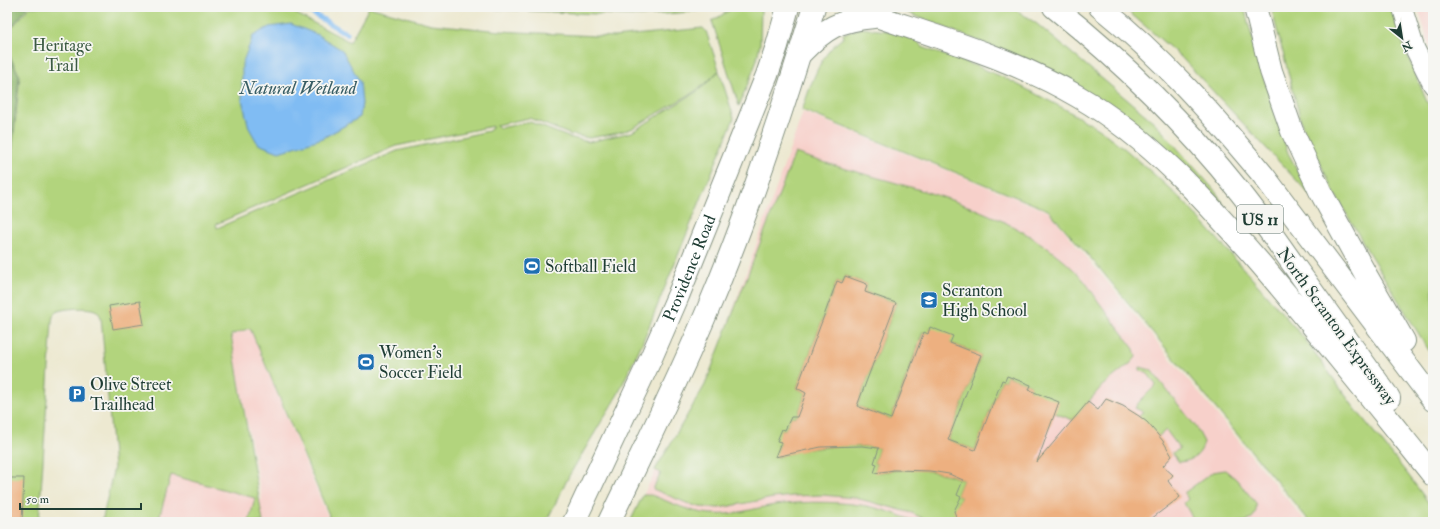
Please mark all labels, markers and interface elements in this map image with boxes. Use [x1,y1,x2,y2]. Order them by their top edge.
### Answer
north arrow [1382,18,1422,58]
park label: Heritage Trail [32,35,92,76]
text: N [1398,38,1415,55]
water label: Natural Wetland [239,77,358,100]
road number: US 11 [1237,205,1283,233]
street label: Providence Road [658,211,721,325]
street label: North Scranton Expressway [1272,243,1401,410]
sports icon: Softball Field [522,256,542,276]
place label: Softball Field [545,256,637,277]
place label: Scranton High School [942,280,1028,321]
school or university icon: Scranton High School [919,290,939,310]
place label: Women's Soccer Field [378,342,463,383]
sports icon: Women's Soccer Field [356,352,376,372]
place label: Olive Street Trailhead [90,374,172,415]
parking icon: Olive Street Trailhead [67,384,87,404]
scale bar [20,485,141,511]
text: 50 m [26,492,50,507]

